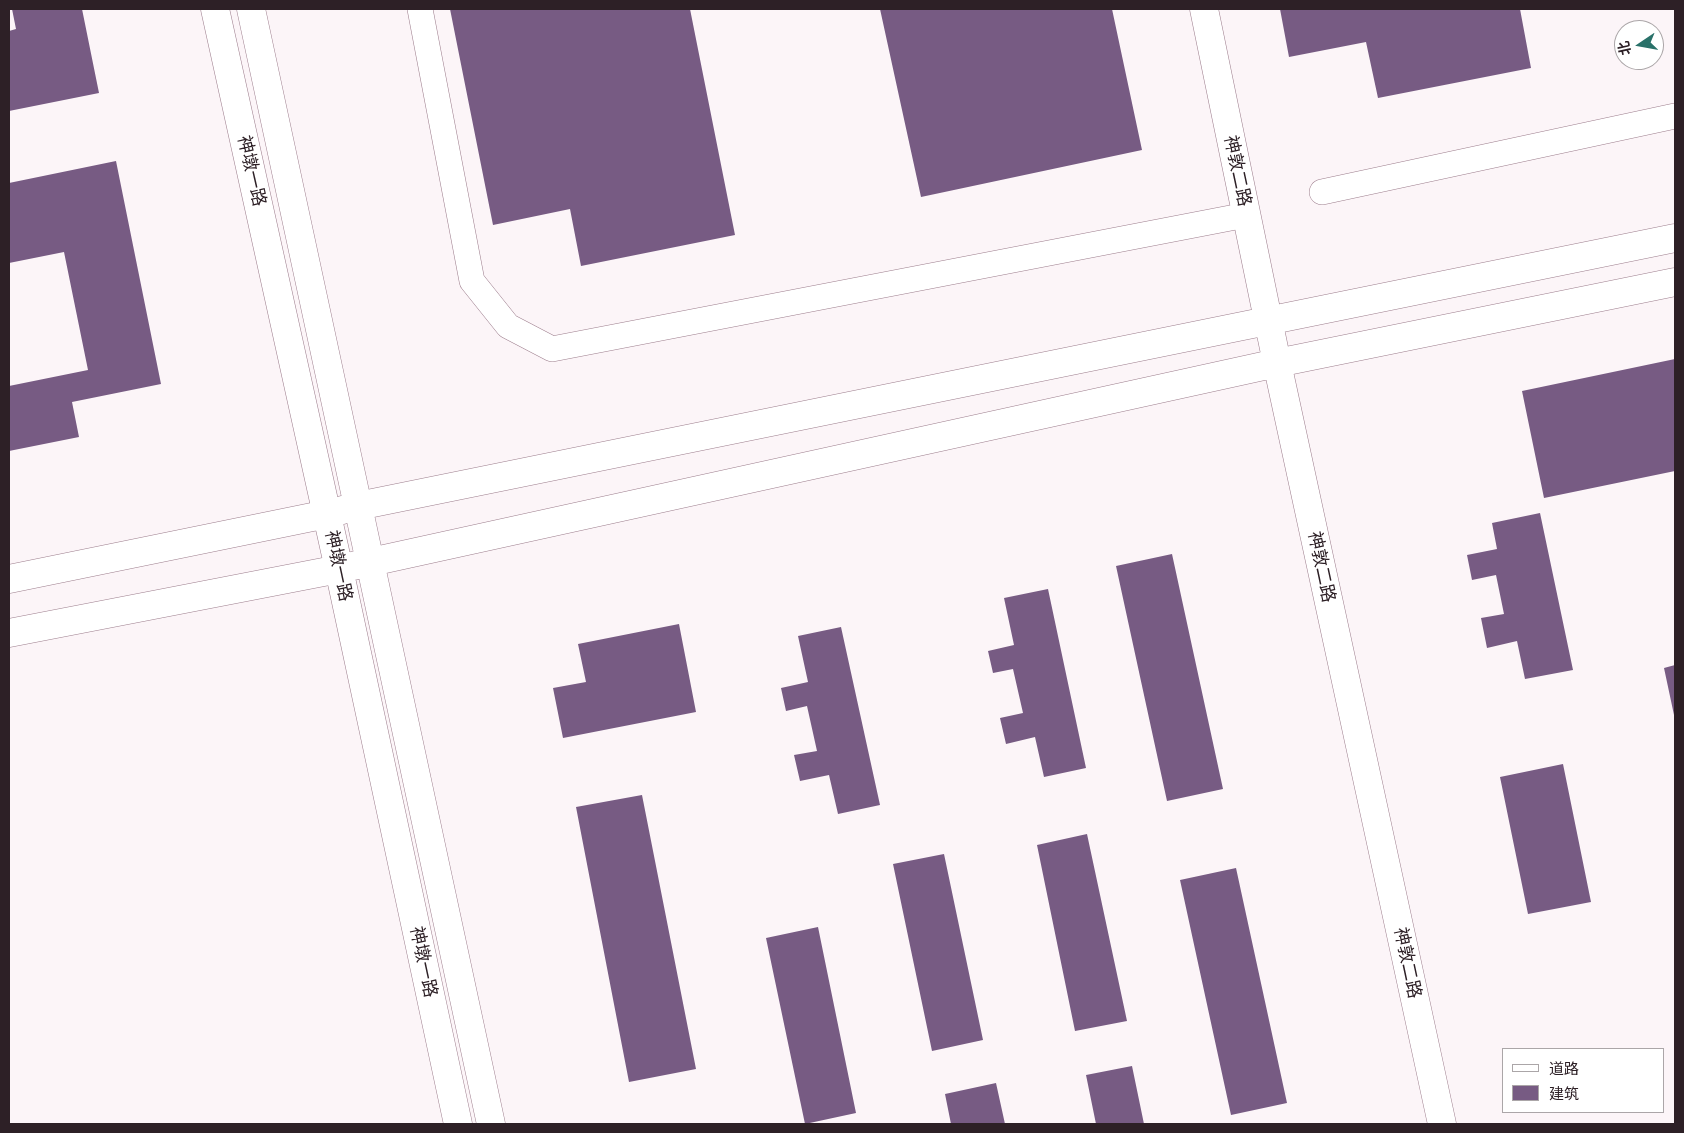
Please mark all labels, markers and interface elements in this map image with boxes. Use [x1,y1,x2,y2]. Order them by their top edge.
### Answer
north arrow [1614,20,1664,70]
text: 北 [1615,39,1635,57]
street label: 神墩一路 [232,133,270,209]
street label: 神敦二路 [1219,134,1255,208]
street label: 神墩一路 [320,529,356,603]
street label: 神敦二路 [1303,530,1339,604]
street label: 神墩一路 [405,925,441,999]
street label: 神敦二路 [1389,926,1425,1000]
legend [1502,1048,1664,1113]
text: 道路 [1549,1060,1579,1078]
text: 建筑 [1549,1085,1579,1103]

